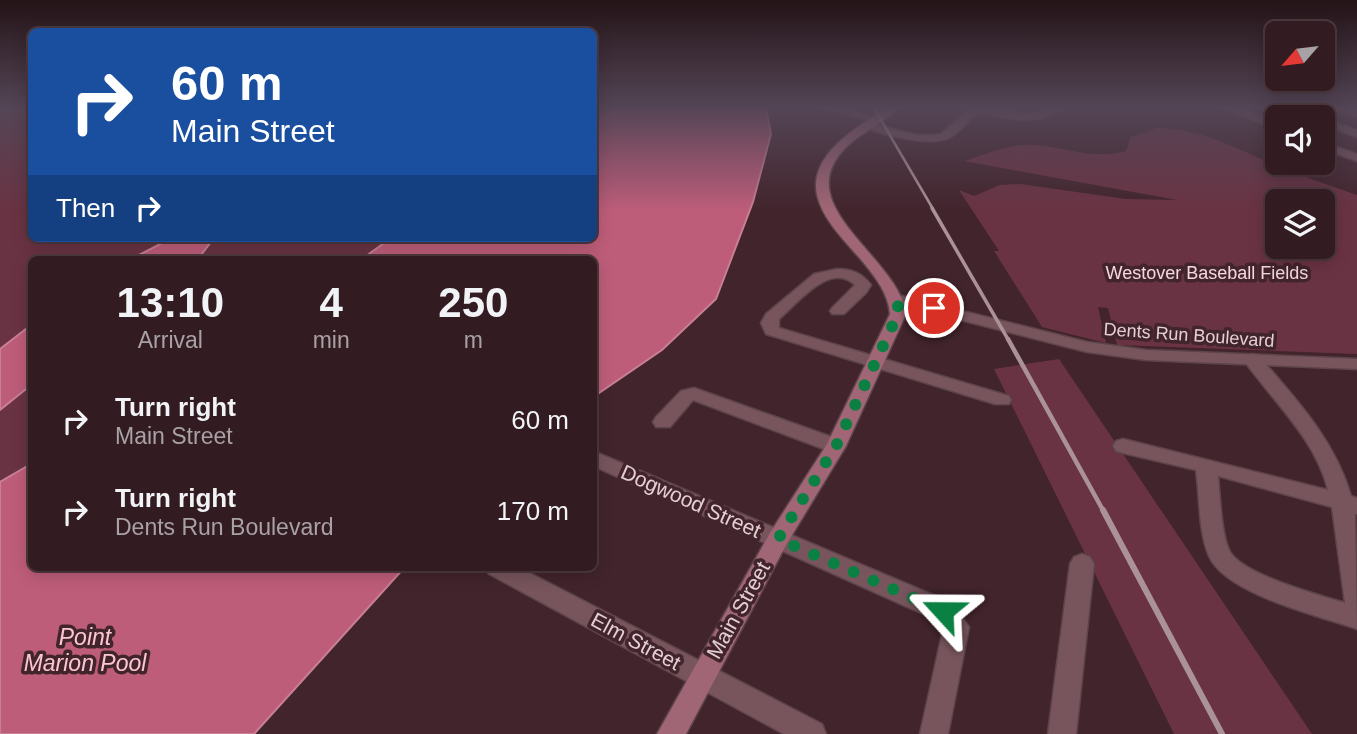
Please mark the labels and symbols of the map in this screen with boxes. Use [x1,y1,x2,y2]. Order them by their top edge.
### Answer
north arrow [1265,21,1335,91]
park label: Westover Baseball Fields [1106,263,1308,283]
pin [904,278,964,338]
street label: Dents Run Boulevard [1103,319,1275,351]
street label: Dogwood Street [618,460,765,542]
street label: Main Street [702,557,774,663]
position arrow [906,574,980,648]
street label: Elm Street [587,608,685,674]
water label: Point Marion Pool [24,624,147,676]

